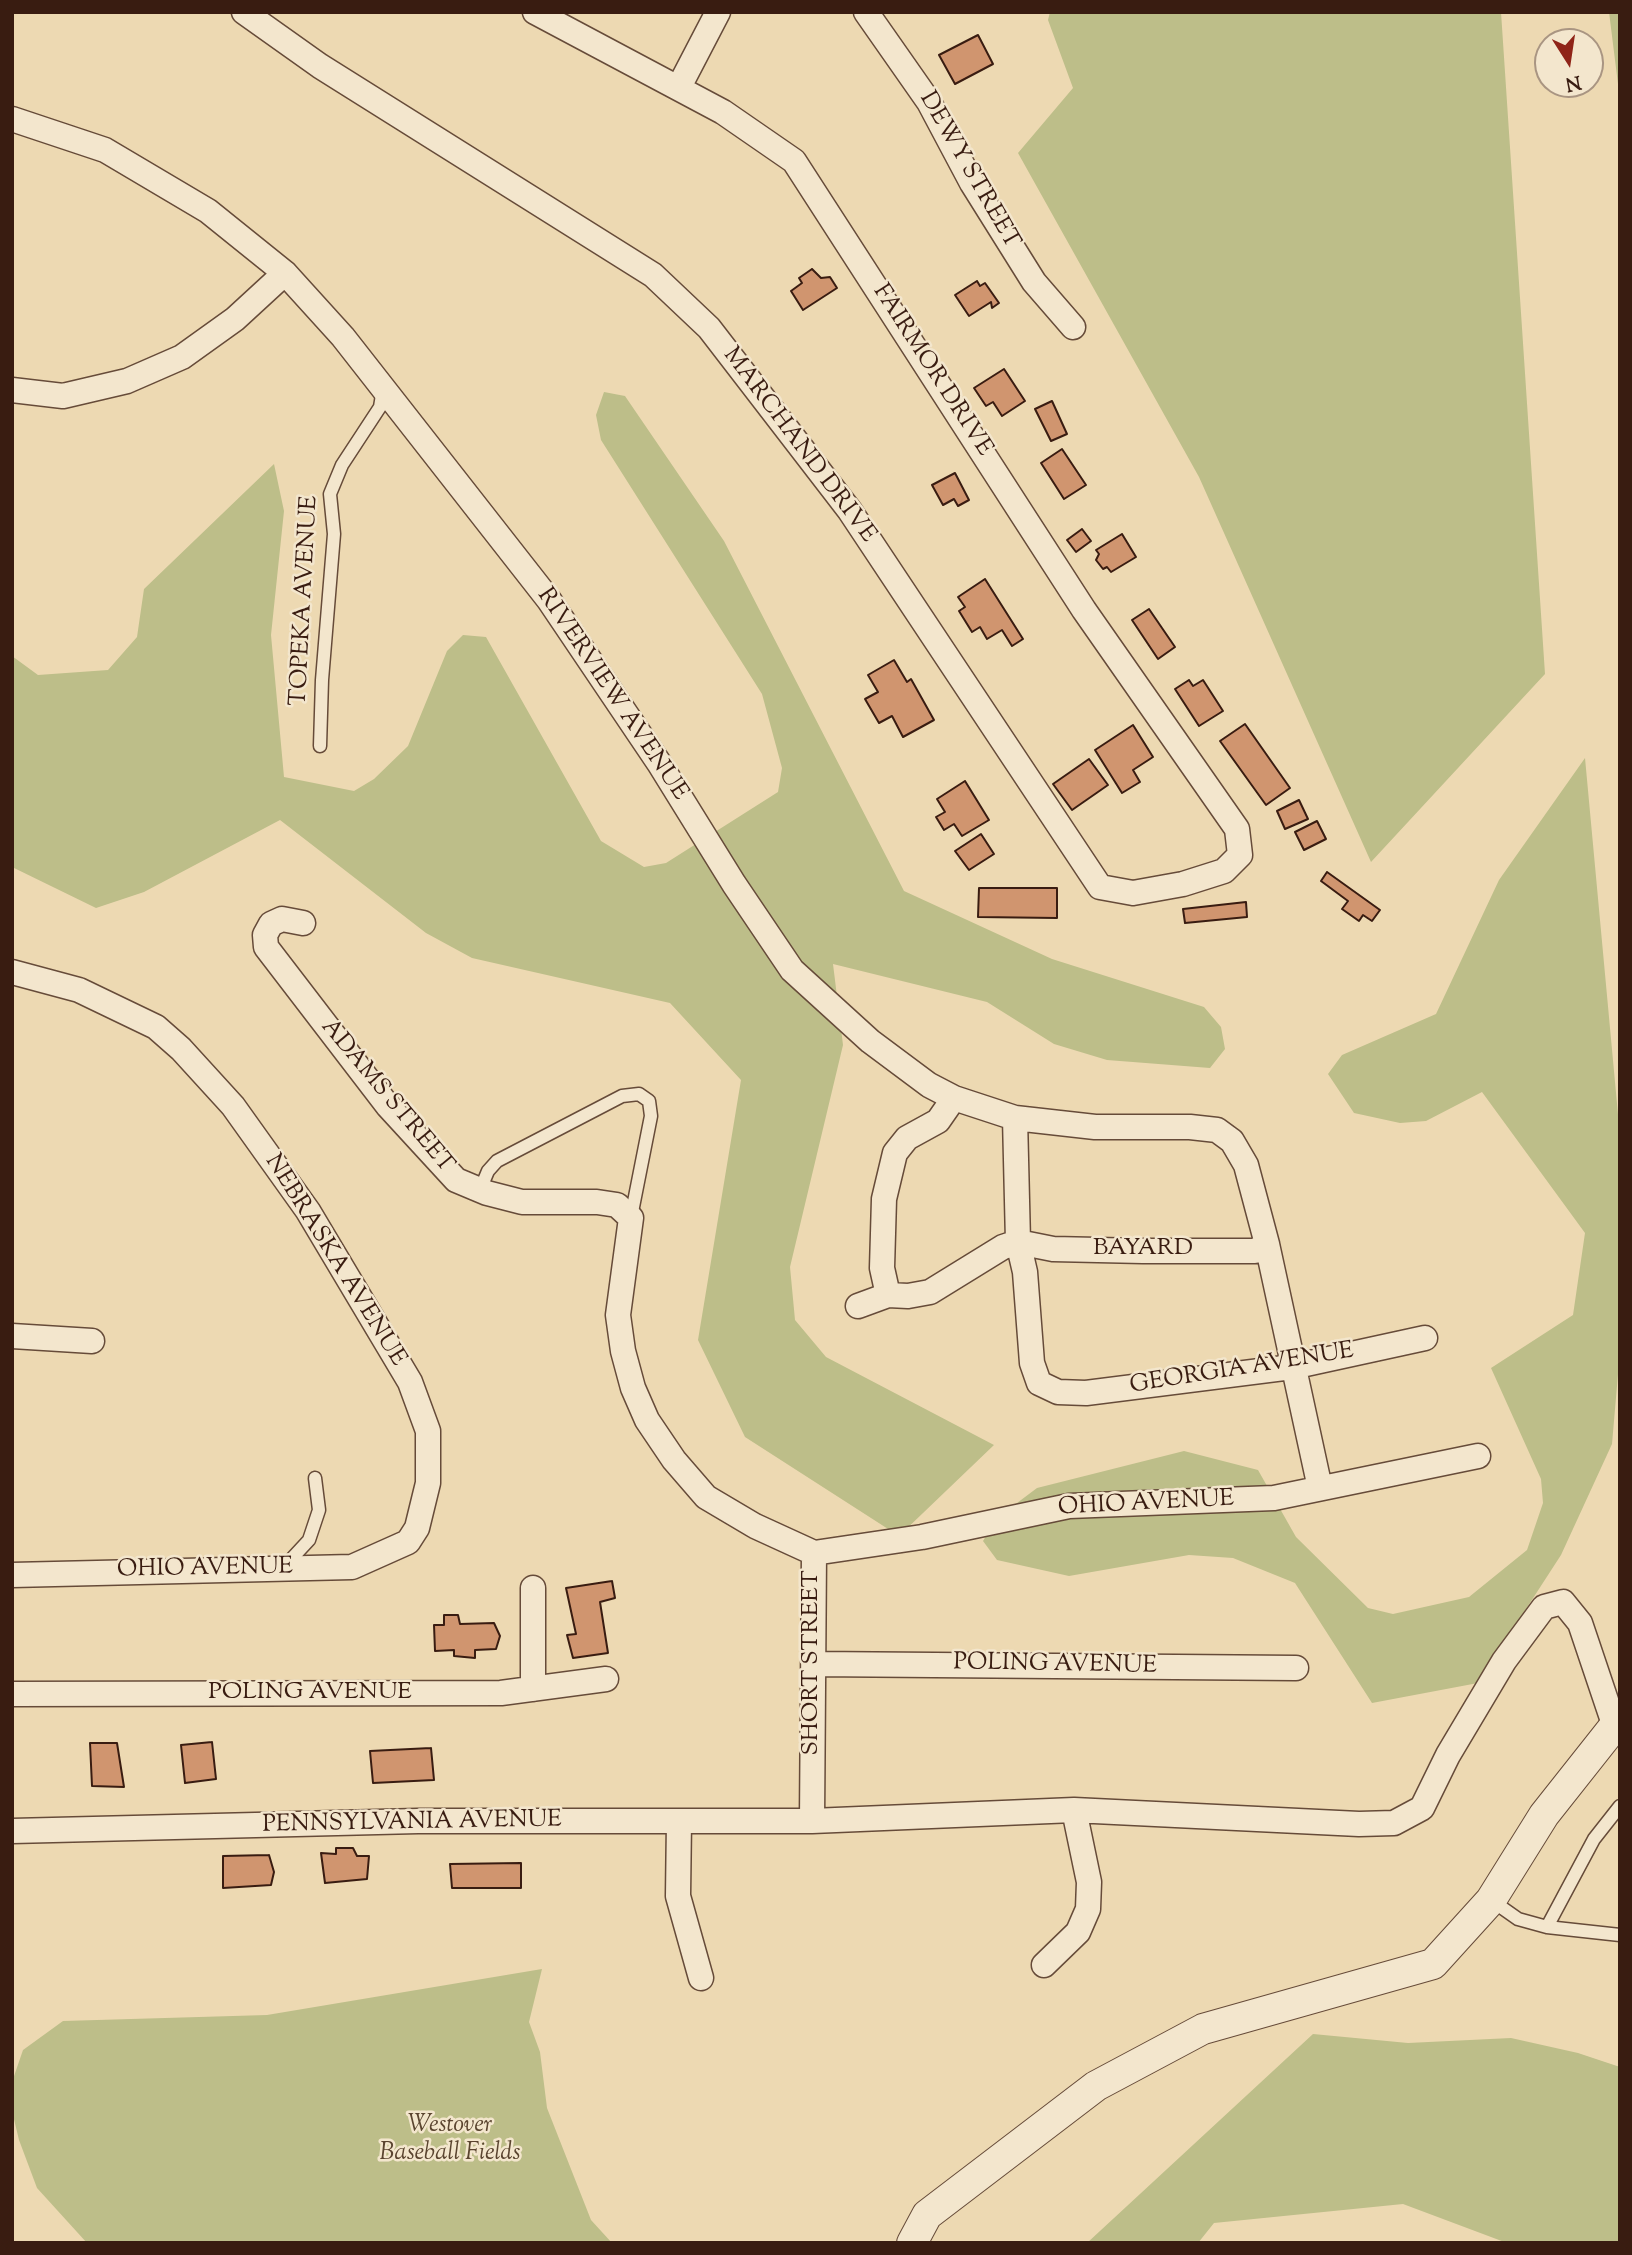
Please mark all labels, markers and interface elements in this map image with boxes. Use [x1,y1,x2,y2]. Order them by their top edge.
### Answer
north arrow [1534,28,1604,98]
text: N [1563,67,1583,97]
street label: DEWY STREET [911,87,1025,255]
street label: FAIRMOR DRIVE [865,280,997,462]
street label: MARCHAND DRIVE [715,343,881,549]
street label: TOPEKA AVENUE [286,495,326,707]
street label: RIVERVIEW AVENUE [529,583,693,807]
street label: ADAMS STREET [313,1014,459,1180]
street label: NEBRASKA AVENUE [257,1150,411,1372]
street label: BAYARD [1093,1236,1193,1264]
street label: GEORGIA AVENUE [1128,1338,1356,1402]
street label: OHIO AVENUE [1057,1486,1235,1524]
street label: OHIO AVENUE [117,1554,293,1586]
street label: SHORT STREET [799,1570,827,1756]
street label: POLING AVENUE [953,1650,1157,1682]
street label: POLING AVENUE [208,1680,412,1708]
street label: PENNSYLVANIA AVENUE [262,1807,562,1841]
park label: Westover Baseball Fields [380,2113,520,2169]

